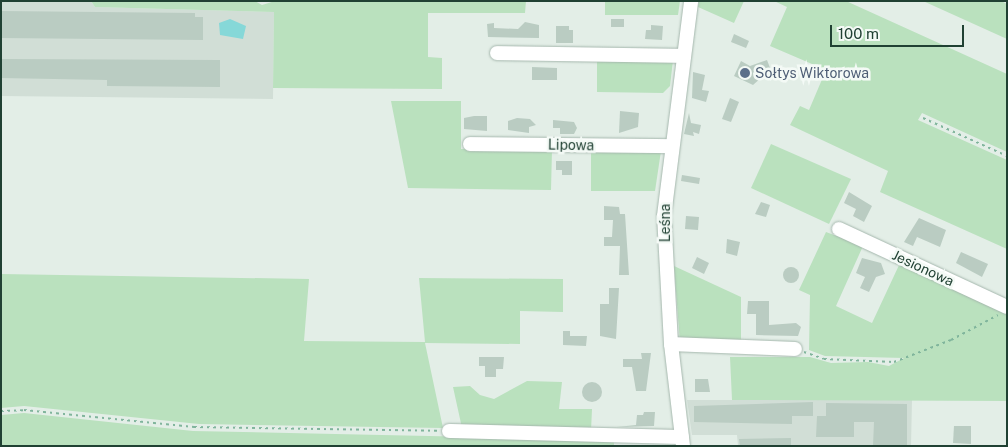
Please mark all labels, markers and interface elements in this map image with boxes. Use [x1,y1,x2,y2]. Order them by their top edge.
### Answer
scale bar [833,15,967,47]
text: 100 m [838,25,879,42]
place label: Sołtys Wiktorowa [755,65,869,81]
marker: Sołtys Wiktorowa [739,67,751,79]
street label: Lipowa [548,136,594,154]
street label: Leśna [657,204,673,242]
street label: Jesionowa [889,246,957,290]

